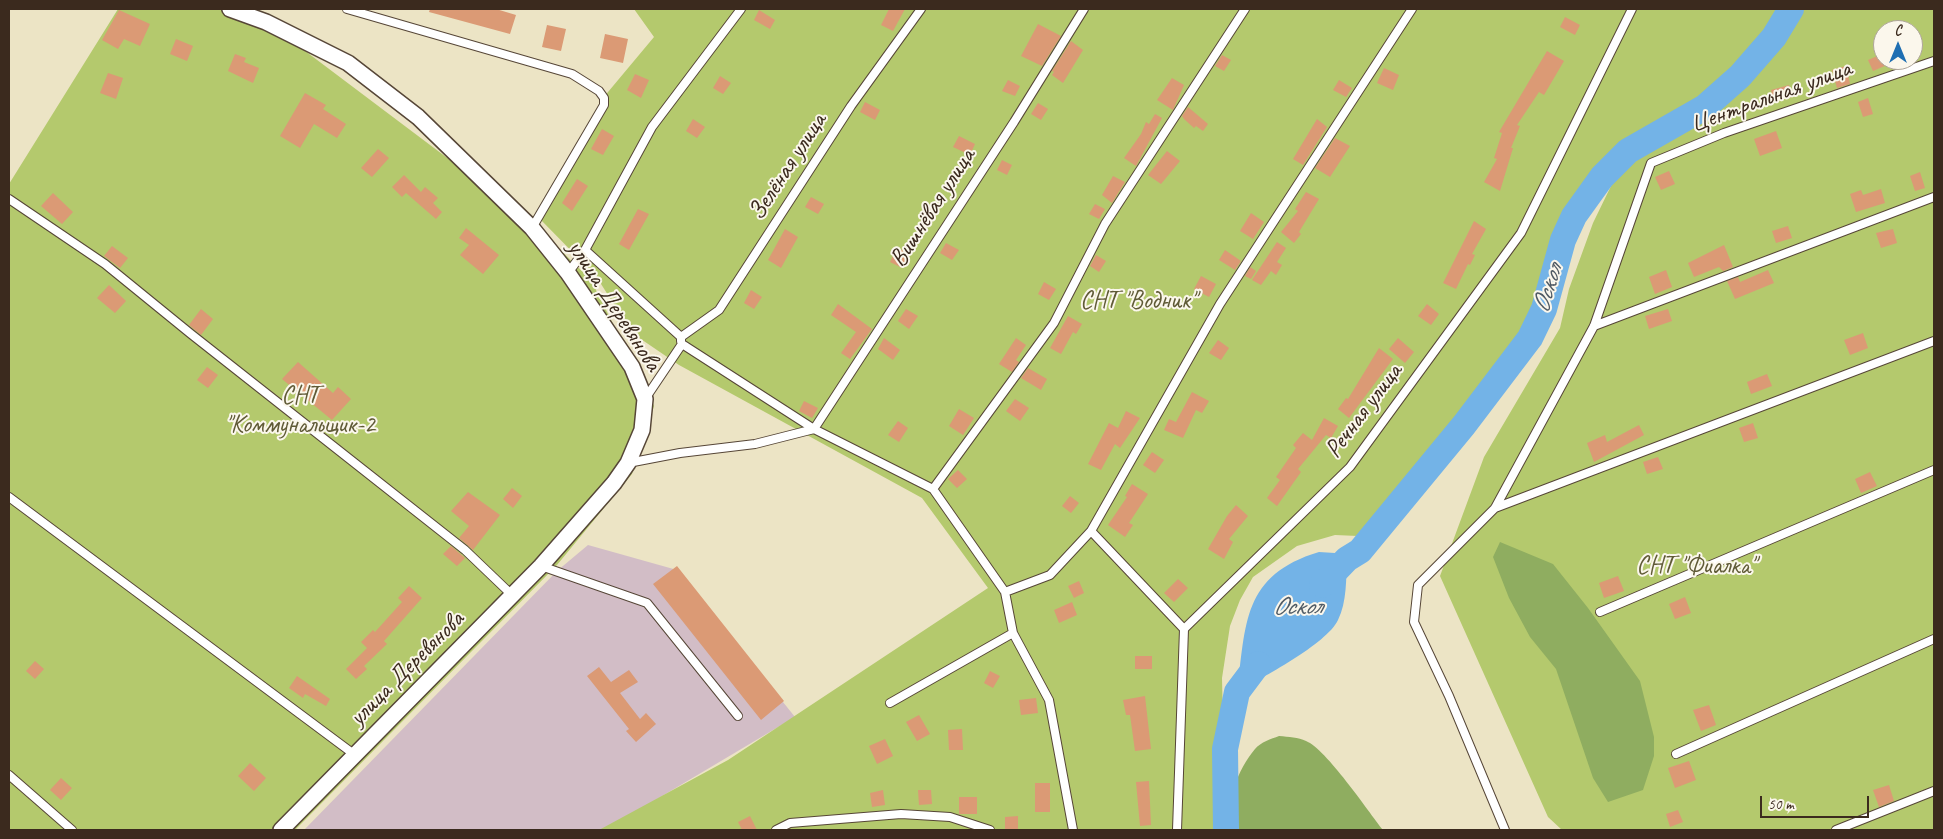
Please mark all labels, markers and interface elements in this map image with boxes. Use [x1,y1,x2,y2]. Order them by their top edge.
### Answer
north arrow [1873,20,1923,70]
text: С [1895,22,1901,39]
street label: Центральная улица [1687,54,1855,140]
street label: Зелёная улица [742,108,834,226]
street label: Вишнёвая улица [884,143,982,273]
street label: улица Деревянова [560,235,668,377]
water label: Оскол [1526,261,1570,317]
park label: СНТ "Водник" [1080,286,1196,316]
street label: Речная улица [1319,358,1409,464]
park label: СНТ "Коммунальщик-2 [225,381,375,440]
park label: СНТ "Фиалка" [1636,551,1756,581]
water label: Оскол [1273,591,1321,623]
street label: улица Деревянова [343,605,471,733]
scale bar [1763,786,1872,818]
text: 50 m [1768,795,1794,814]

